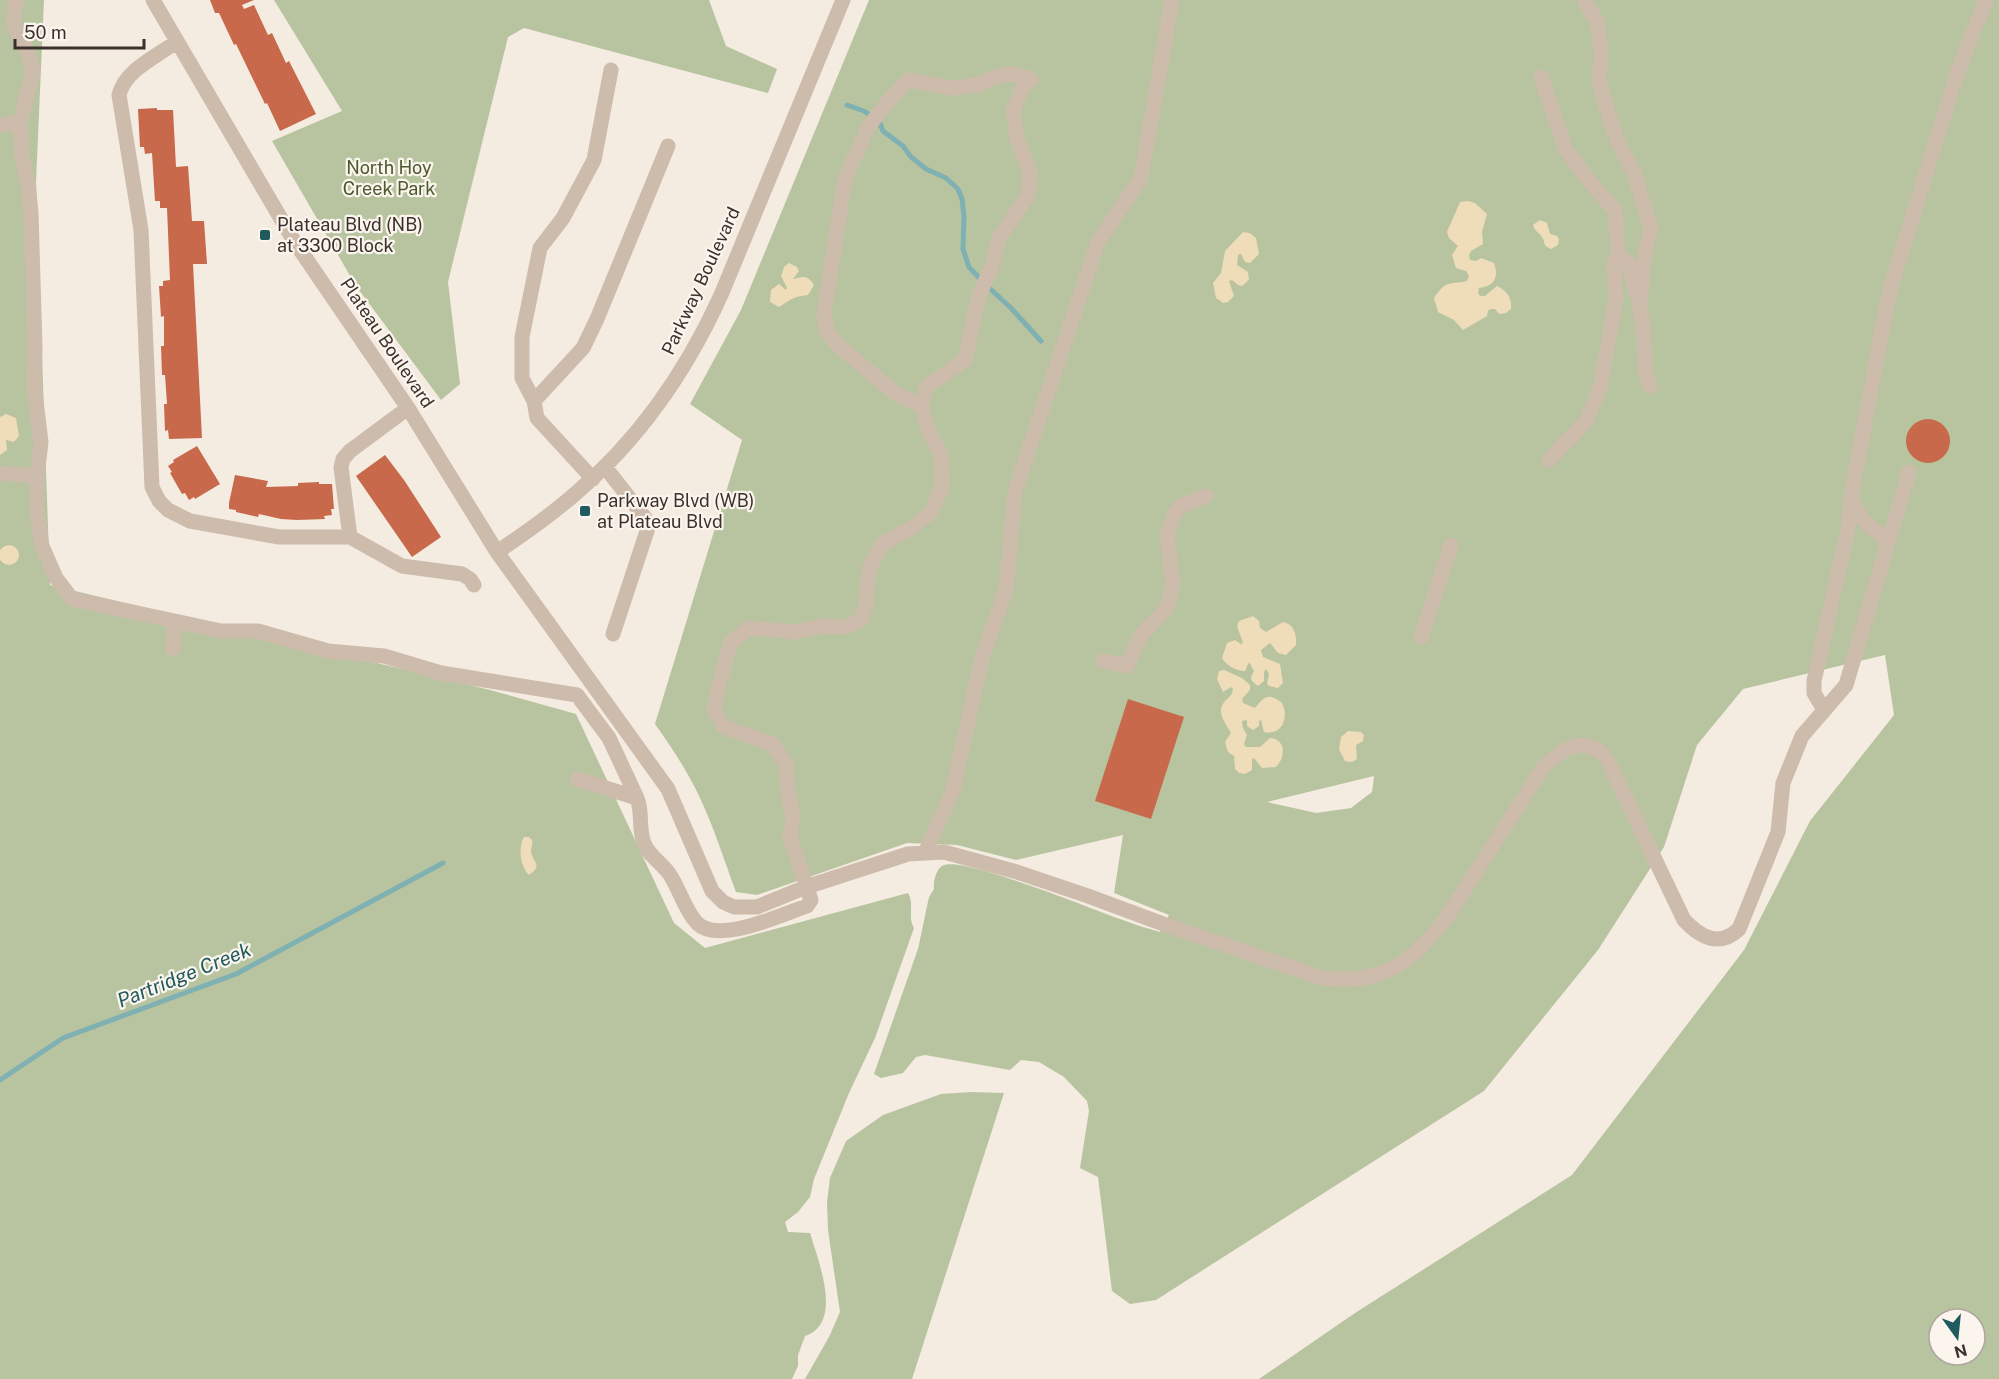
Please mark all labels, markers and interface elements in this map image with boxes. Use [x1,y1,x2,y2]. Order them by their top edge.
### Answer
scale bar [15,12,144,50]
text: 50 m [24,22,67,43]
park label: North Hoy Creek Park [343,157,435,199]
street label: Parkway Boulevard [657,204,744,358]
place label: Plateau Blvd (NB) at 3300 Block [277,214,423,256]
marker: Plateau Blvd (NB) at 3300 Block [258,228,272,242]
street label: Plateau Boulevard [336,274,439,412]
place label: Parkway Blvd (WB) at Plateau Blvd [597,490,754,532]
marker: Parkway Blvd (WB) at Plateau Blvd [578,504,592,518]
water label: Partridge Creek [114,937,254,1013]
north arrow [1927,1307,1987,1367]
text: N [1952,1340,1969,1362]

